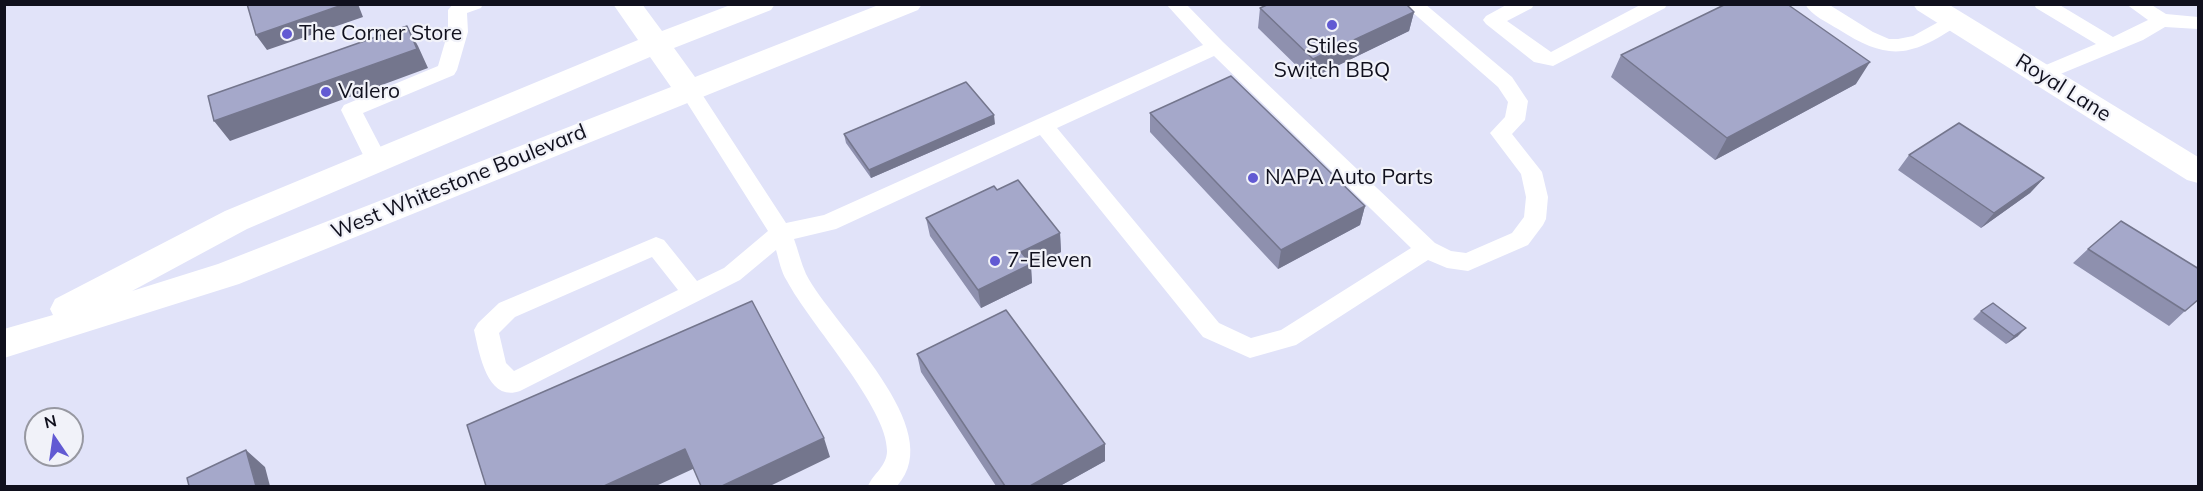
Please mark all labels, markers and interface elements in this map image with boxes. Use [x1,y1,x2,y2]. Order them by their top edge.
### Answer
marker: Stiles Switch BBQ [1325,18,1339,32]
place label: The Corner Store [299,21,462,47]
marker: The Corner Store [280,27,294,41]
place label: Stiles Switch BBQ [1274,34,1390,84]
street label: Royal Lane [2011,49,2115,127]
place label: Valero [338,79,400,105]
marker: Valero [319,85,333,99]
street label: West Whitestone Boulevard [328,119,590,245]
place label: NAPA Auto Parts [1265,165,1433,191]
marker: NAPA Auto Parts [1246,171,1260,185]
place label: 7-Eleven [1007,248,1092,274]
marker: 7-Eleven [988,254,1002,268]
north arrow [24,407,84,467]
text: N [42,410,59,433]

